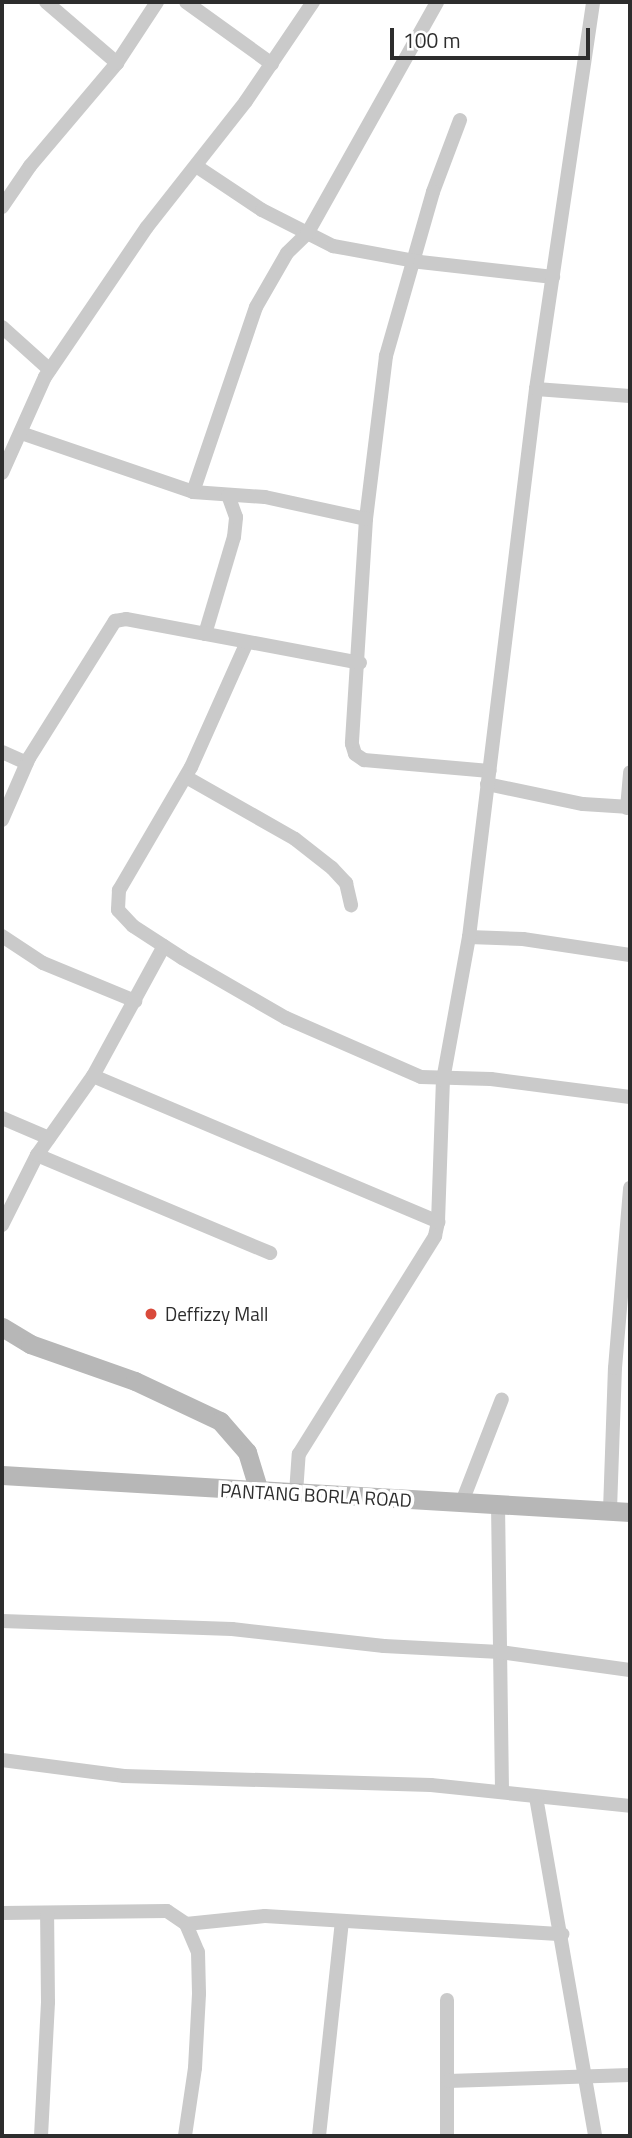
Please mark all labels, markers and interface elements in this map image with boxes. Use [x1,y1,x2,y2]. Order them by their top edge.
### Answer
scale bar [394,14,594,58]
text: 100 m [403,24,460,56]
place label: Deffizzy Mall [165,1303,268,1325]
marker: Deffizzy Mall [143,1306,159,1322]
street label: PANTANG BORLA ROAD [219,1479,413,1511]

